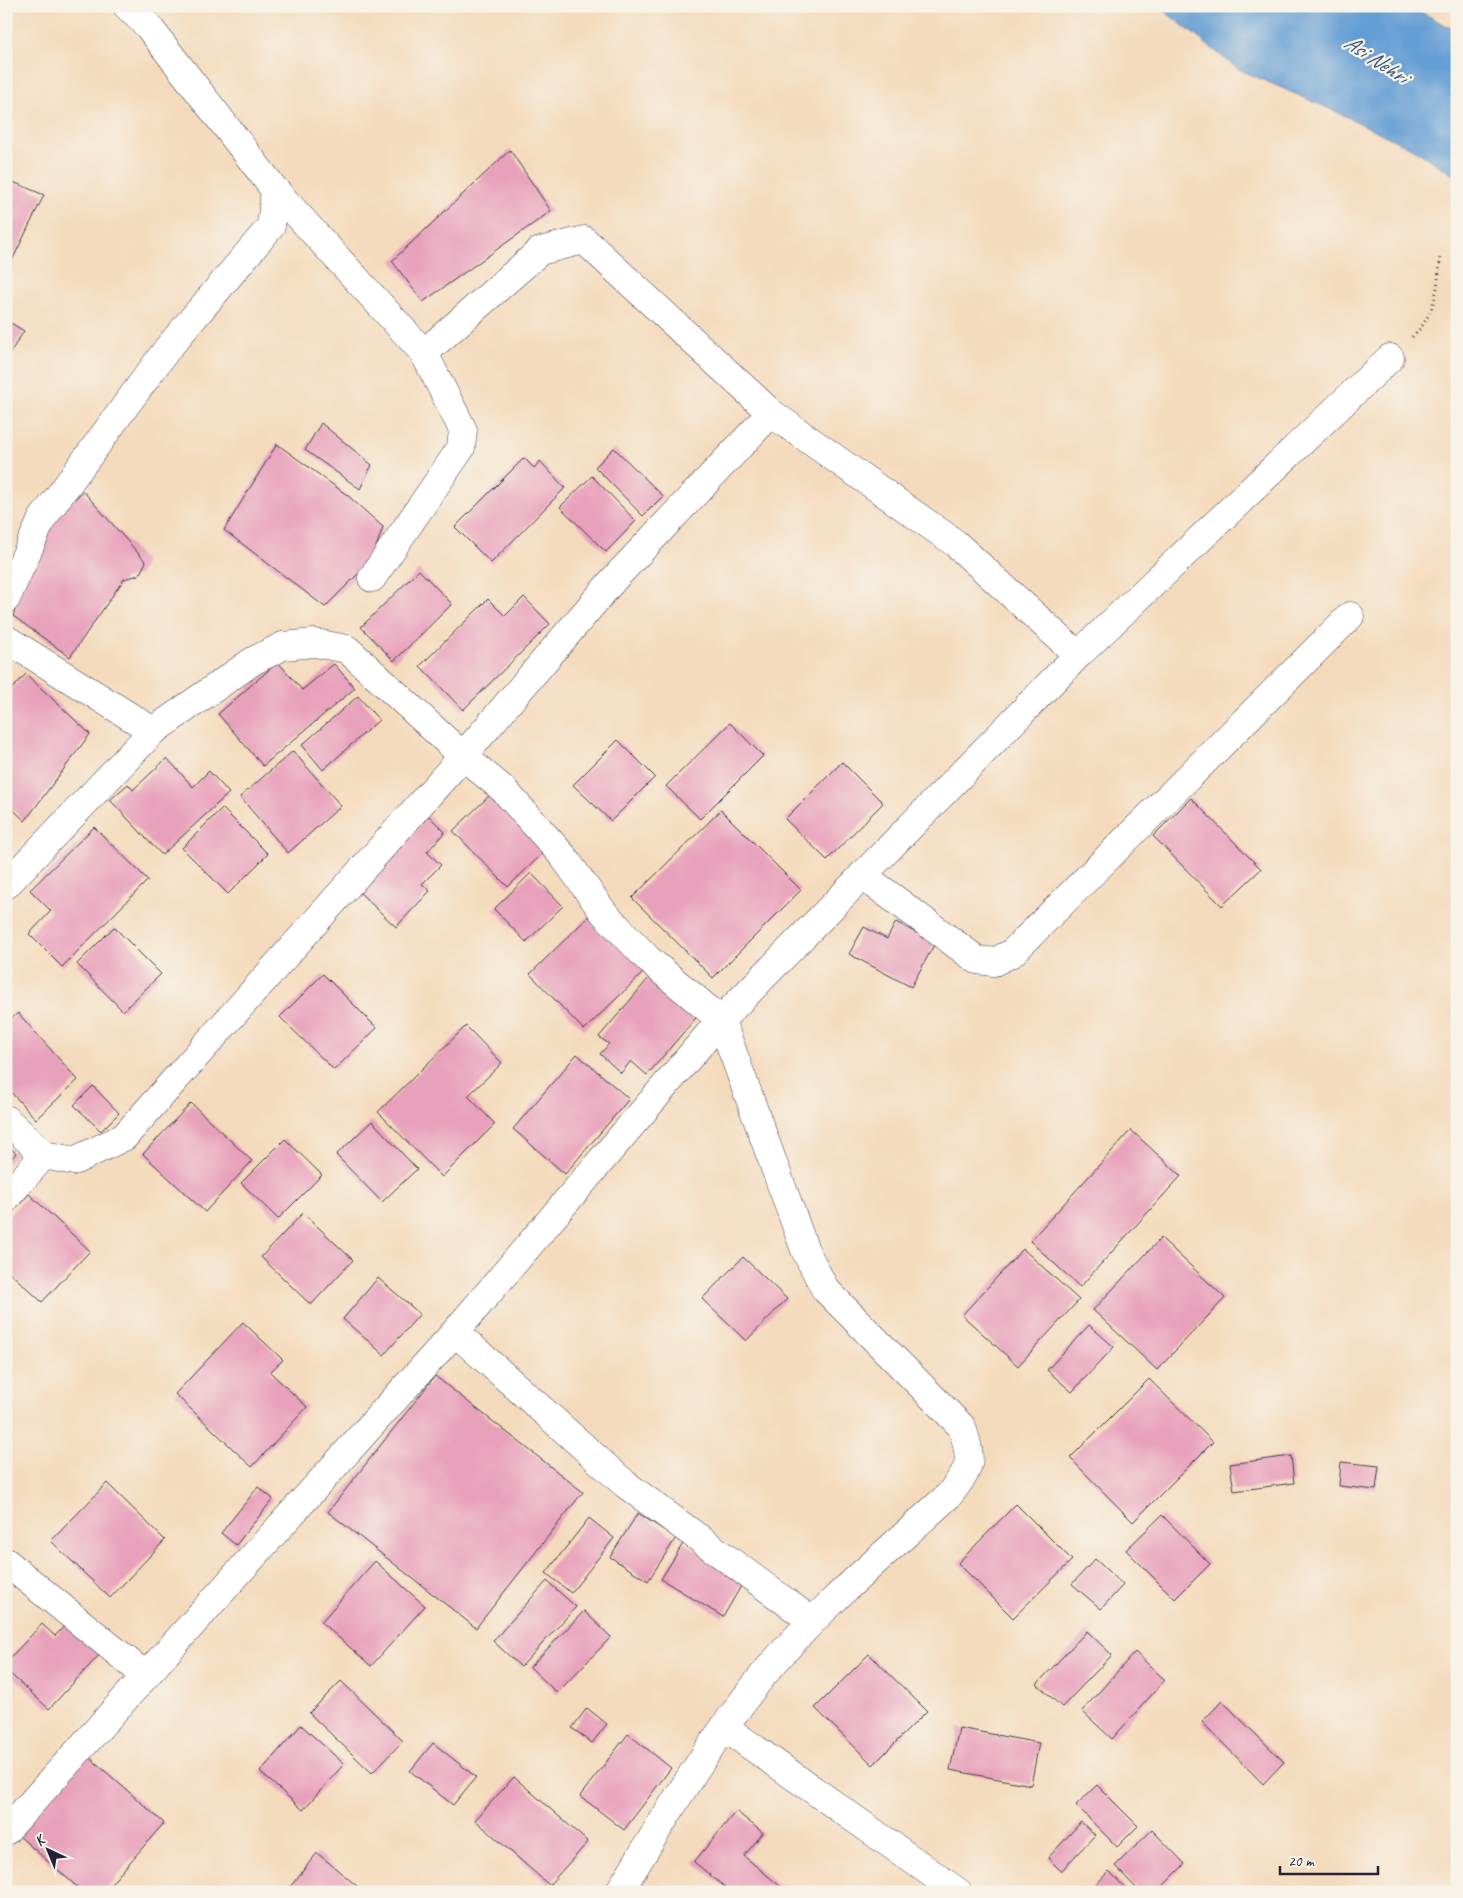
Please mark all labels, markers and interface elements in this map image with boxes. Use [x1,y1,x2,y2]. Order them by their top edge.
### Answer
water label: Asi Nehri [1339,28,1418,93]
north arrow [22,1826,72,1876]
text: K [31,1830,50,1850]
scale bar [1280,1843,1378,1875]
text: 20 m [1288,1852,1315,1871]

